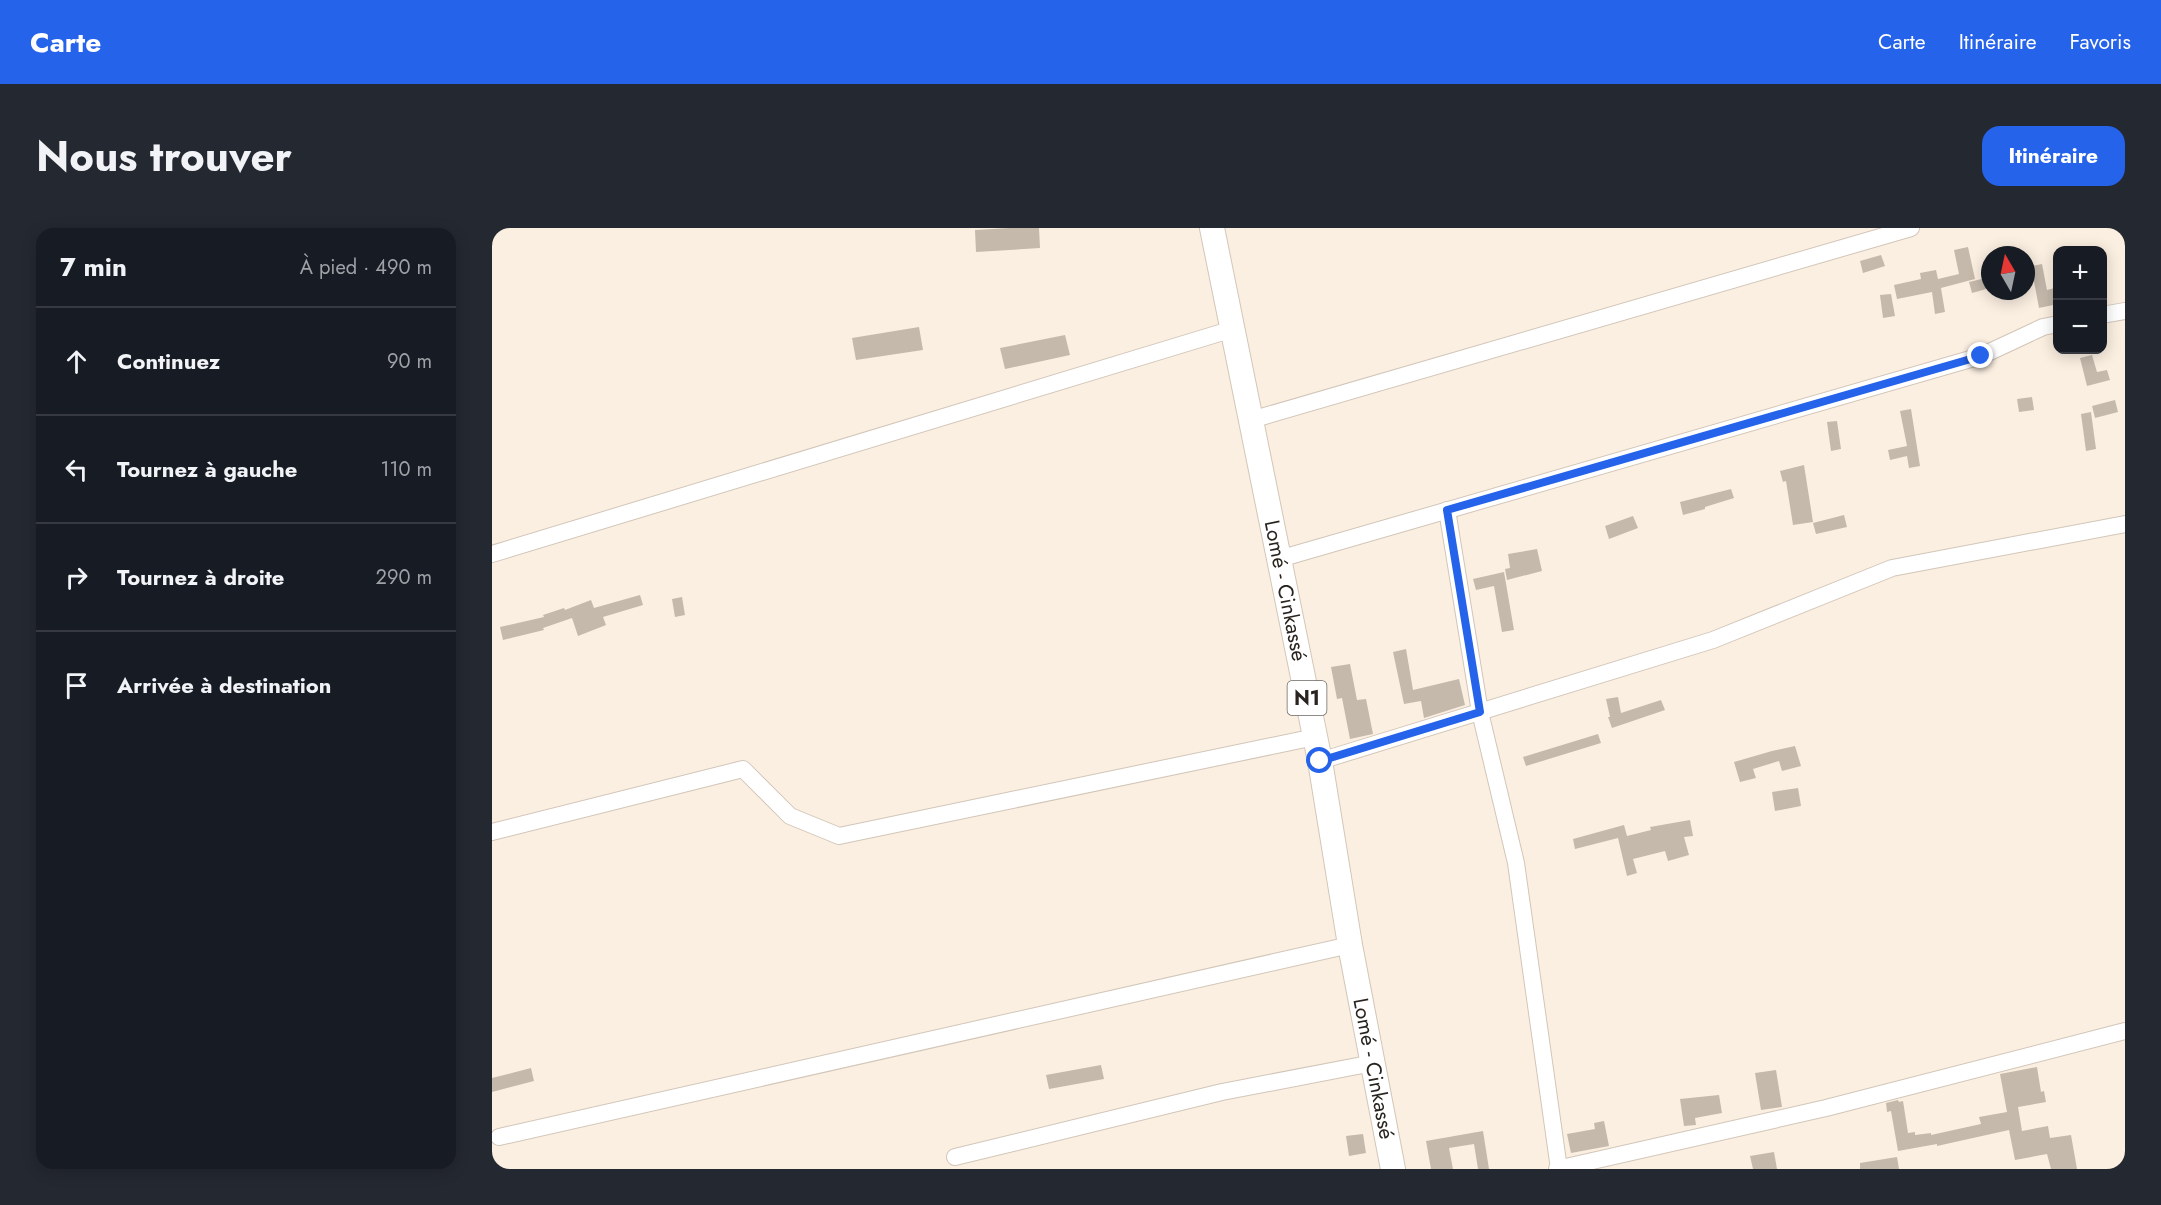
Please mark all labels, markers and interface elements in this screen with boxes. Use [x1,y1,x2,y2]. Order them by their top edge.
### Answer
text: Carte [30,22,101,63]
text: Carte [1878,27,1926,57]
text: Itinéraire [1959,27,2037,57]
text: Favoris [2070,27,2131,57]
text: Nous trouver [36,126,292,187]
button: Itinéraire [1982,126,2125,186]
north arrow [1981,246,2035,300]
map controls [2053,246,2107,354]
button: + [2053,246,2107,300]
text: 7 min [60,248,127,286]
text: À pied · 490 m [300,253,432,282]
button: − [2053,300,2107,354]
route end [1967,342,1993,368]
icon: ahead [60,345,93,378]
text: Continuez [117,345,220,377]
text: 90 m [387,347,432,376]
icon: left [60,453,93,486]
text: Tournez à gauche [117,453,297,485]
text: 110 m [380,455,432,484]
street label: Lomé - Cinkassé [1257,517,1314,664]
icon: right [60,561,93,594]
text: Tournez à droite [117,561,284,593]
text: 290 m [376,563,432,592]
icon: arrive [60,669,93,702]
text: Arrivée à destination [117,669,331,701]
road number: N1 [1288,681,1326,715]
route start [1306,747,1332,773]
street label: Lomé - Cinkassé [1345,995,1402,1142]

